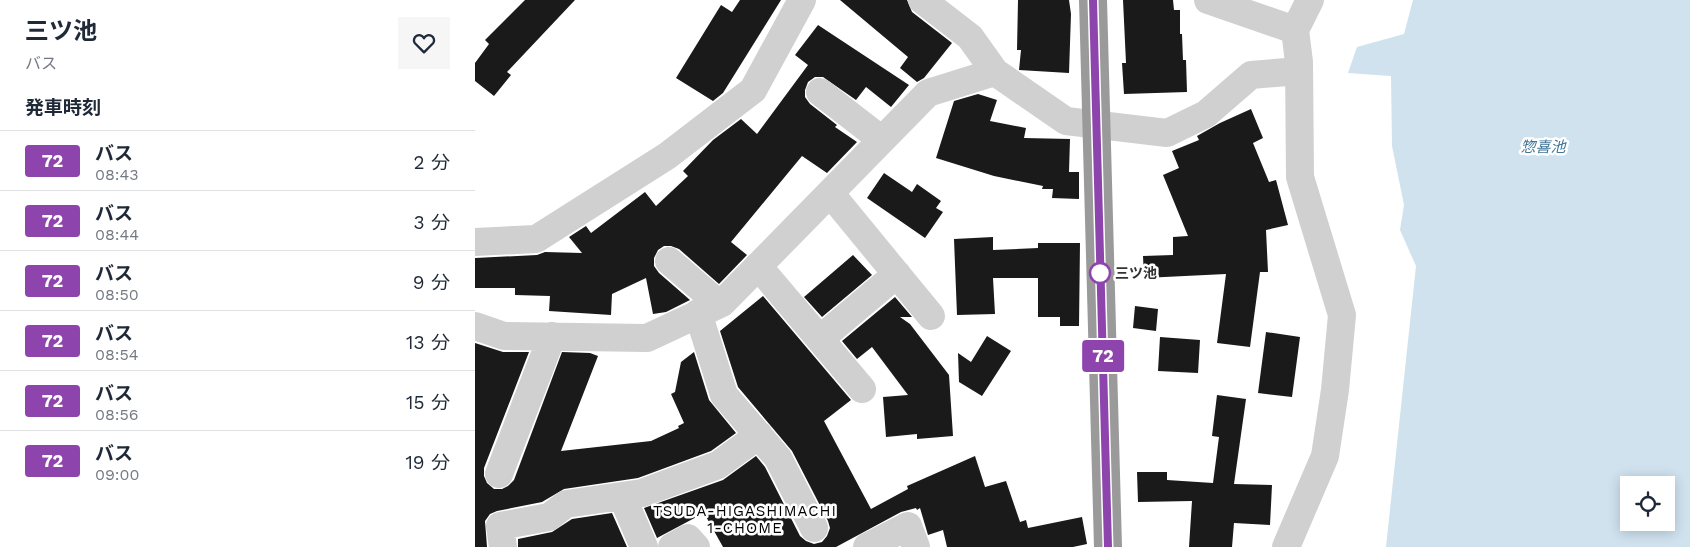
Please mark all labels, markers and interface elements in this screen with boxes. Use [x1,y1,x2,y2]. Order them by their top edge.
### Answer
text: 三ツ池 [25,17,97,45]
button: heart [398,17,450,69]
text: バス [25,54,57,73]
text: 発車時刻 [25,96,101,119]
water label: 惣喜池 [1520,138,1567,156]
text: バス [95,142,133,165]
text: 72 [42,150,63,171]
text: 2 分 [413,151,450,174]
text: 08:43 [95,165,139,184]
text: バス [95,202,133,225]
text: 72 [42,210,63,231]
text: 3 分 [413,211,450,234]
text: 08:44 [95,225,139,244]
text: バス [95,262,133,285]
marker: 三ツ池 [1089,262,1111,284]
place label: 三ツ池 [1115,265,1157,281]
text: 72 [42,270,63,291]
text: 9 分 [413,271,450,294]
text: 08:50 [95,285,139,304]
text: バス [95,322,133,345]
text: 72 [42,330,63,351]
text: 13 分 [406,331,450,354]
line badge: 72 [1081,340,1125,372]
text: 08:54 [95,345,139,364]
text: 72 [1092,345,1114,366]
text: バス [95,382,133,405]
text: 72 [42,390,63,411]
text: 15 分 [406,391,450,414]
text: 08:56 [95,405,139,424]
text: バス [95,442,133,465]
text: 72 [42,450,63,471]
text: 19 分 [405,451,450,474]
text: 09:00 [95,465,139,484]
map controls [1620,476,1675,531]
button: locate [1620,476,1675,531]
district label: TSUDA-HIGASHIMACHI 1-CHOME [653,502,837,537]

